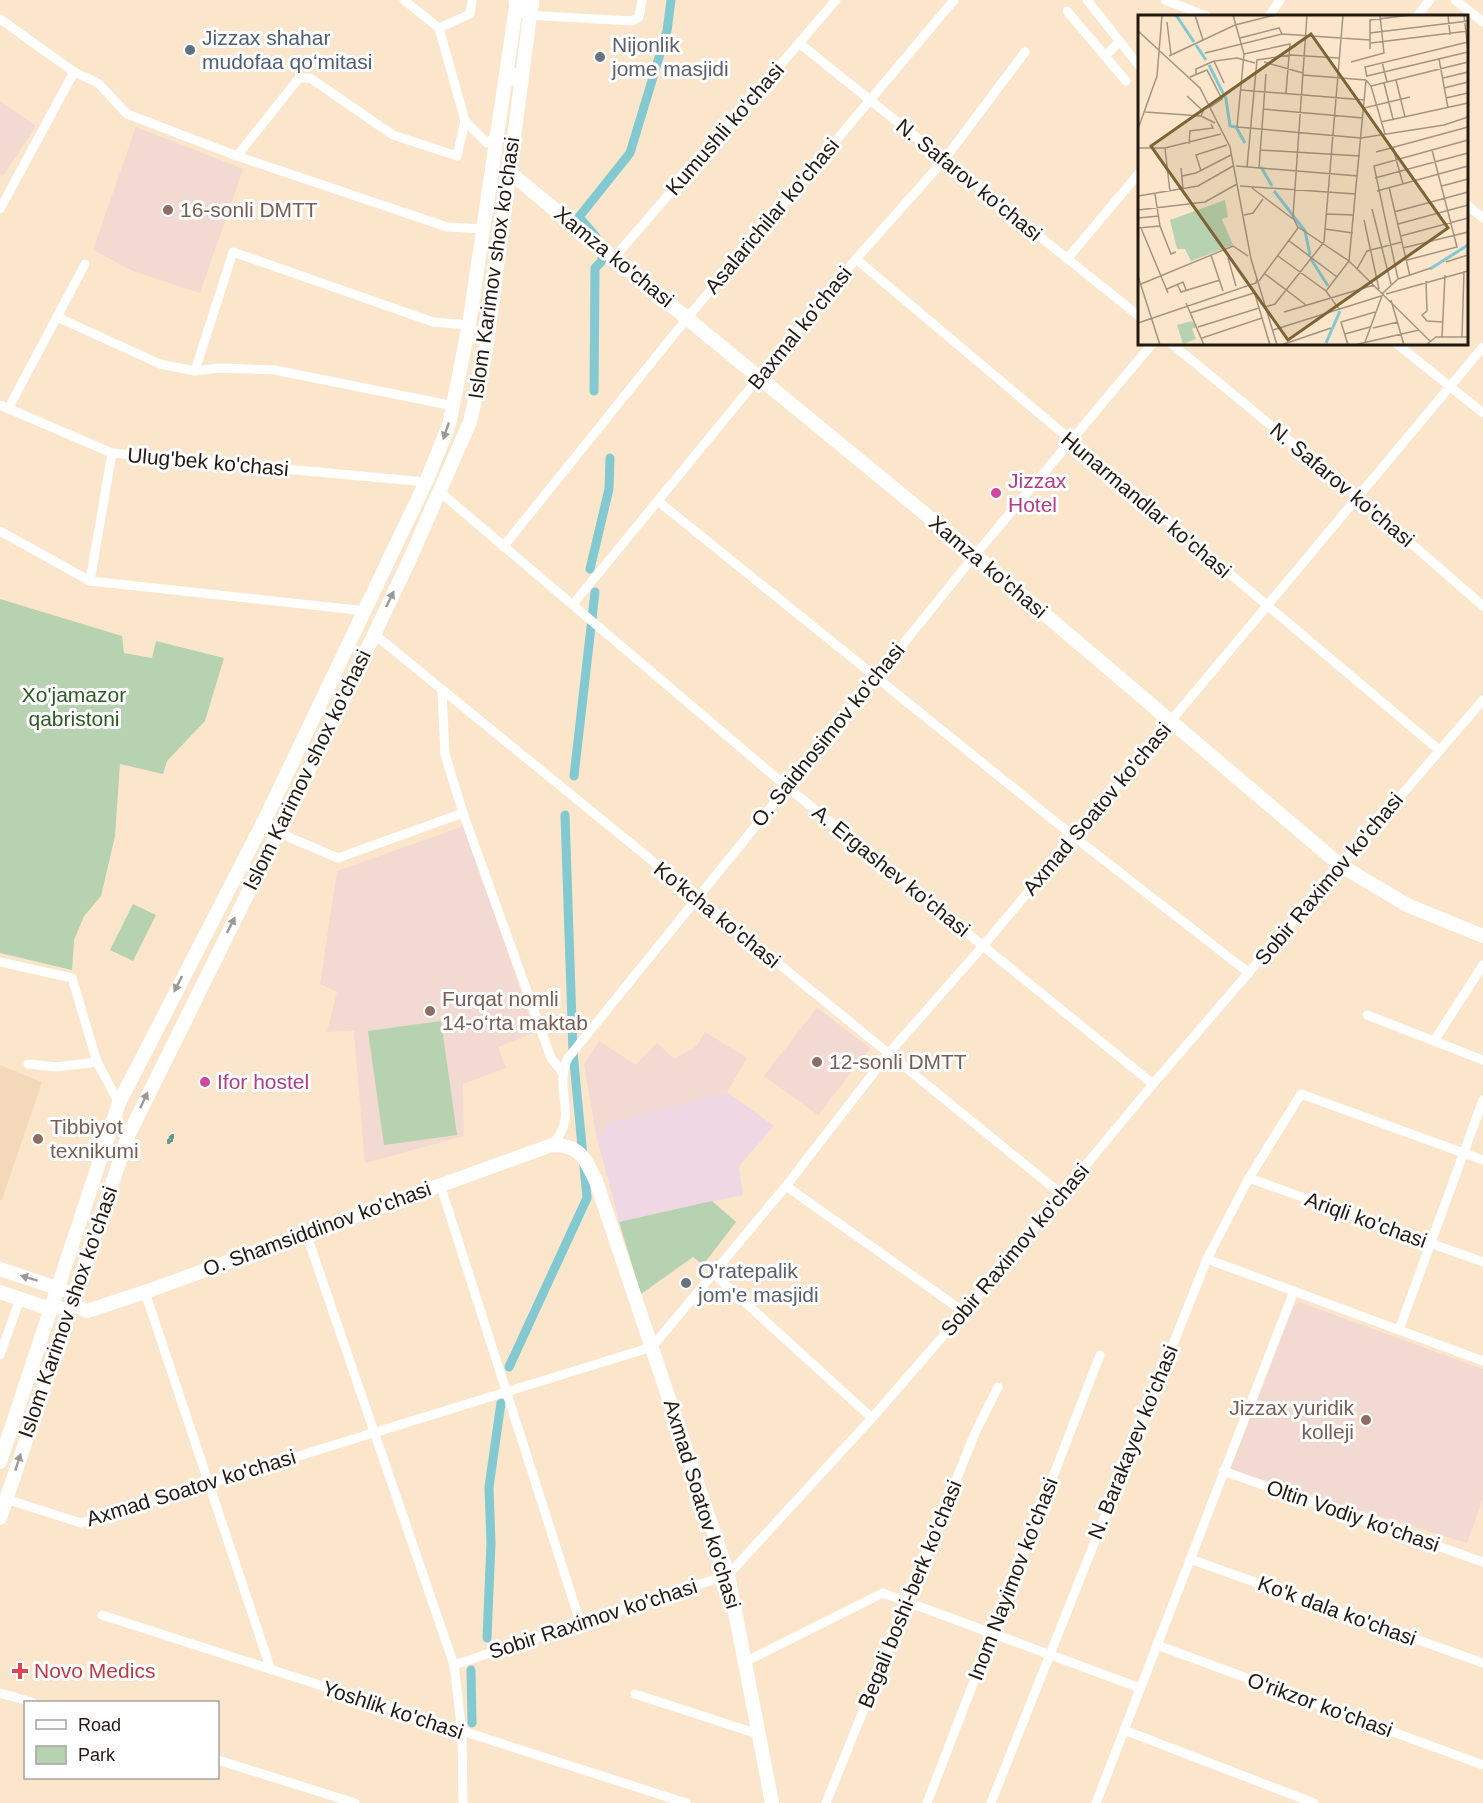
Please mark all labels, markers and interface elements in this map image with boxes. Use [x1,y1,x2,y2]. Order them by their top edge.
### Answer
inset map [1138,15,1468,345]
place label: Jizzax shahar mudofaa qoʻmitasi [202,26,372,73]
place label: Nijonlik jome masjidi [611,33,729,80]
marker: Jizzax shahar mudofaa qoʻmitasi [183,43,197,57]
marker: Nijonlik jome masjidi [593,50,607,64]
street label: Kumushli ko'chasi [661,58,788,199]
street label: N. Safarov ko'chasi [892,114,1047,245]
street label: Asalarichilar ko'chasi [700,133,843,298]
street label: Islom Karimov shox ko'chasi [464,135,523,400]
place label: 16-sonli DMTT [180,198,318,221]
street label: Xamza ko'chasi [550,202,678,312]
marker: 16-sonli DMTT [161,203,175,217]
street label: Baxmal ko'chasi [743,262,856,394]
street label: N. Safarov ko'chasi [1266,418,1419,551]
one-way arrow [441,422,451,440]
street label: Hunarmandlar ko'chasi [1057,427,1236,582]
street label: Ulug'bek ko'chasi [126,443,290,480]
place label: Jizzax Hotel [1008,469,1067,516]
marker: Jizzax Hotel [989,486,1003,500]
street label: Xamza ko'chasi [925,511,1052,622]
one-way arrow [386,591,395,608]
street label: O. Saidnosimov ko'chasi [747,638,909,831]
street label: Islom Karimov shox ko'chasi [238,646,375,894]
park label: Xo'jamazor qabristoni [22,683,126,730]
street label: Axmad Soatov ko'chasi [1018,718,1175,899]
street label: Sobir Raximov ko'chasi [1250,788,1407,969]
street label: A. Ergashev ko'chasi [808,800,974,941]
street label: Ko'kcha ko'chasi [650,857,785,972]
one-way arrow [225,916,235,934]
one-way arrow [174,975,183,992]
place label: Furqat nomli 14-oʻrta maktab [442,987,588,1034]
marker: Furqat nomli 14-oʻrta maktab [423,1004,437,1018]
place label: 12-sonli DMTT [829,1050,967,1073]
marker: 12-sonli DMTT [810,1055,824,1069]
place label: Ifor hostel [217,1070,309,1093]
marker: Ifor hostel [198,1075,212,1089]
one-way arrow [140,1091,149,1108]
place label: Tibbiyot texnikumi [50,1115,139,1162]
marker: Tibbiyot texnikumi [31,1132,45,1146]
street label: Sobir Raximov ko'chasi [936,1159,1093,1340]
street label: O. Shamsiddinov ko'chasi [200,1177,434,1281]
street label: Islom Karimov shox ko'chasi [14,1183,121,1441]
street label: Ariqli ko'chasi [1302,1187,1430,1252]
place label: O'ratepalik jom'e masjidi [697,1259,819,1306]
one-way arrow [20,1273,38,1282]
marker: O'ratepalik jom'e masjidi [679,1276,693,1290]
street label: N. Barakayev ko'chasi [1083,1341,1182,1542]
street label: Axmad Soatov ko'chasi [660,1396,745,1611]
place label: Jizzax yuridik kolleji [1229,1396,1354,1443]
marker: Jizzax yuridik kolleji [1359,1413,1373,1427]
street label: Axmad Soatov ko'chasi [83,1445,298,1530]
one-way arrow [14,1453,23,1471]
street label: Inom Nayimov ko'chasi [963,1474,1062,1683]
street label: Oltin Vodiy ko'chasi [1264,1475,1443,1556]
street label: Begali boshi-berk ko'chasi [853,1477,966,1711]
street label: Ko'k dala ko'chasi [1255,1571,1419,1650]
street label: Sobir Raximov ko'chasi [486,1574,700,1663]
place label: Novo Medics [34,1659,155,1682]
marker: Novo Medics [11,1662,29,1680]
street label: O'rikzor ko'chasi [1244,1668,1396,1741]
street label: Yoshlik ko'chasi [320,1676,467,1743]
legend [24,1701,219,1779]
text: Road [78,1715,121,1735]
text: Park [78,1745,116,1765]

